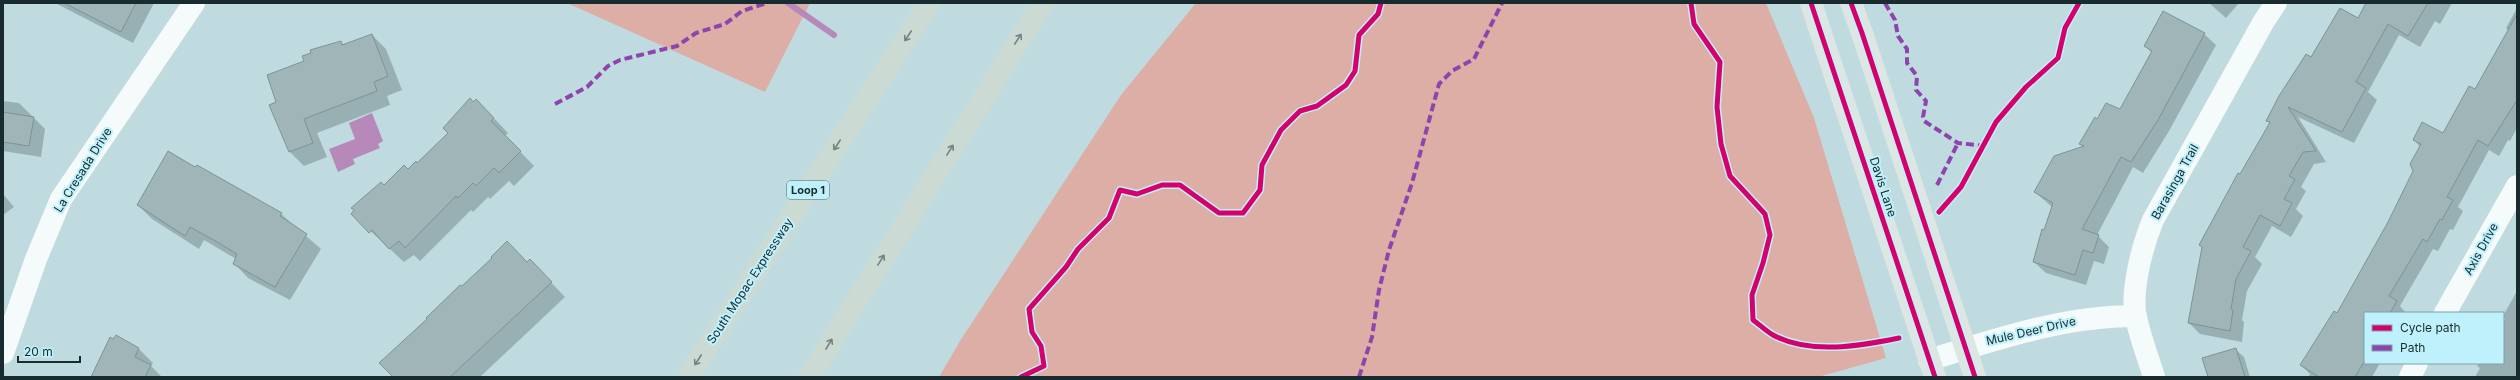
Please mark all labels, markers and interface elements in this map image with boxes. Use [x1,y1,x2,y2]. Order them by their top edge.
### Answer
one-way arrow [904,30,912,41]
one-way arrow [1015,33,1023,45]
street label: La Cresada Drive [50,125,115,215]
one-way arrow [833,139,841,150]
street label: Barasinga Trail [2148,141,2201,222]
one-way arrow [946,144,954,156]
street label: Davis Lane [1867,155,1900,219]
road number: Loop 1 [787,181,829,199]
street label: South Mopac Expressway [703,215,796,346]
street label: Axis Drive [2460,220,2501,277]
one-way arrow [877,255,885,266]
legend [2364,312,2504,364]
street label: Mule Deer Drive [1985,313,2077,348]
text: Cycle path [2400,320,2461,335]
scale bar [18,338,80,364]
one-way arrow [826,338,834,350]
text: Path [2400,340,2425,355]
text: 20 m [24,344,53,359]
one-way arrow [694,354,702,366]

